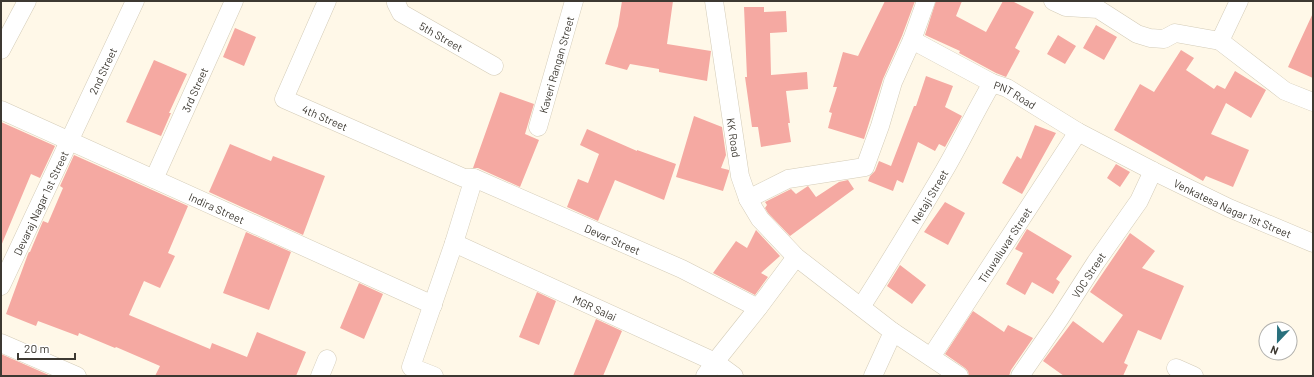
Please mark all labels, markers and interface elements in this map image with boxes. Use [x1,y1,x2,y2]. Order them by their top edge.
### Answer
street label: Kaveri Rangan Street [536,14,576,115]
street label: 5th Street [417,19,466,54]
street label: 2nd Street [86,45,119,96]
street label: 3rd Street [178,65,210,114]
street label: PNT Road [992,78,1039,111]
street label: 4th Street [300,101,350,133]
street label: KK Road [725,117,744,158]
street label: Devaraj Nagar 1st Street [10,148,70,257]
street label: Netaji Street [908,167,950,226]
street label: Venkatesa Nagar 1st Street [1172,176,1294,240]
street label: Indira Street [187,189,247,226]
street label: Tiruvalluvar Street [975,205,1034,285]
street label: Devar Street [583,221,643,257]
street label: VOC Street [1068,249,1108,300]
street label: MGR Salai [571,292,619,323]
north arrow [1258,321,1298,361]
scale bar [18,335,75,361]
text: 20 m [24,341,50,355]
text: N [1268,343,1280,358]

